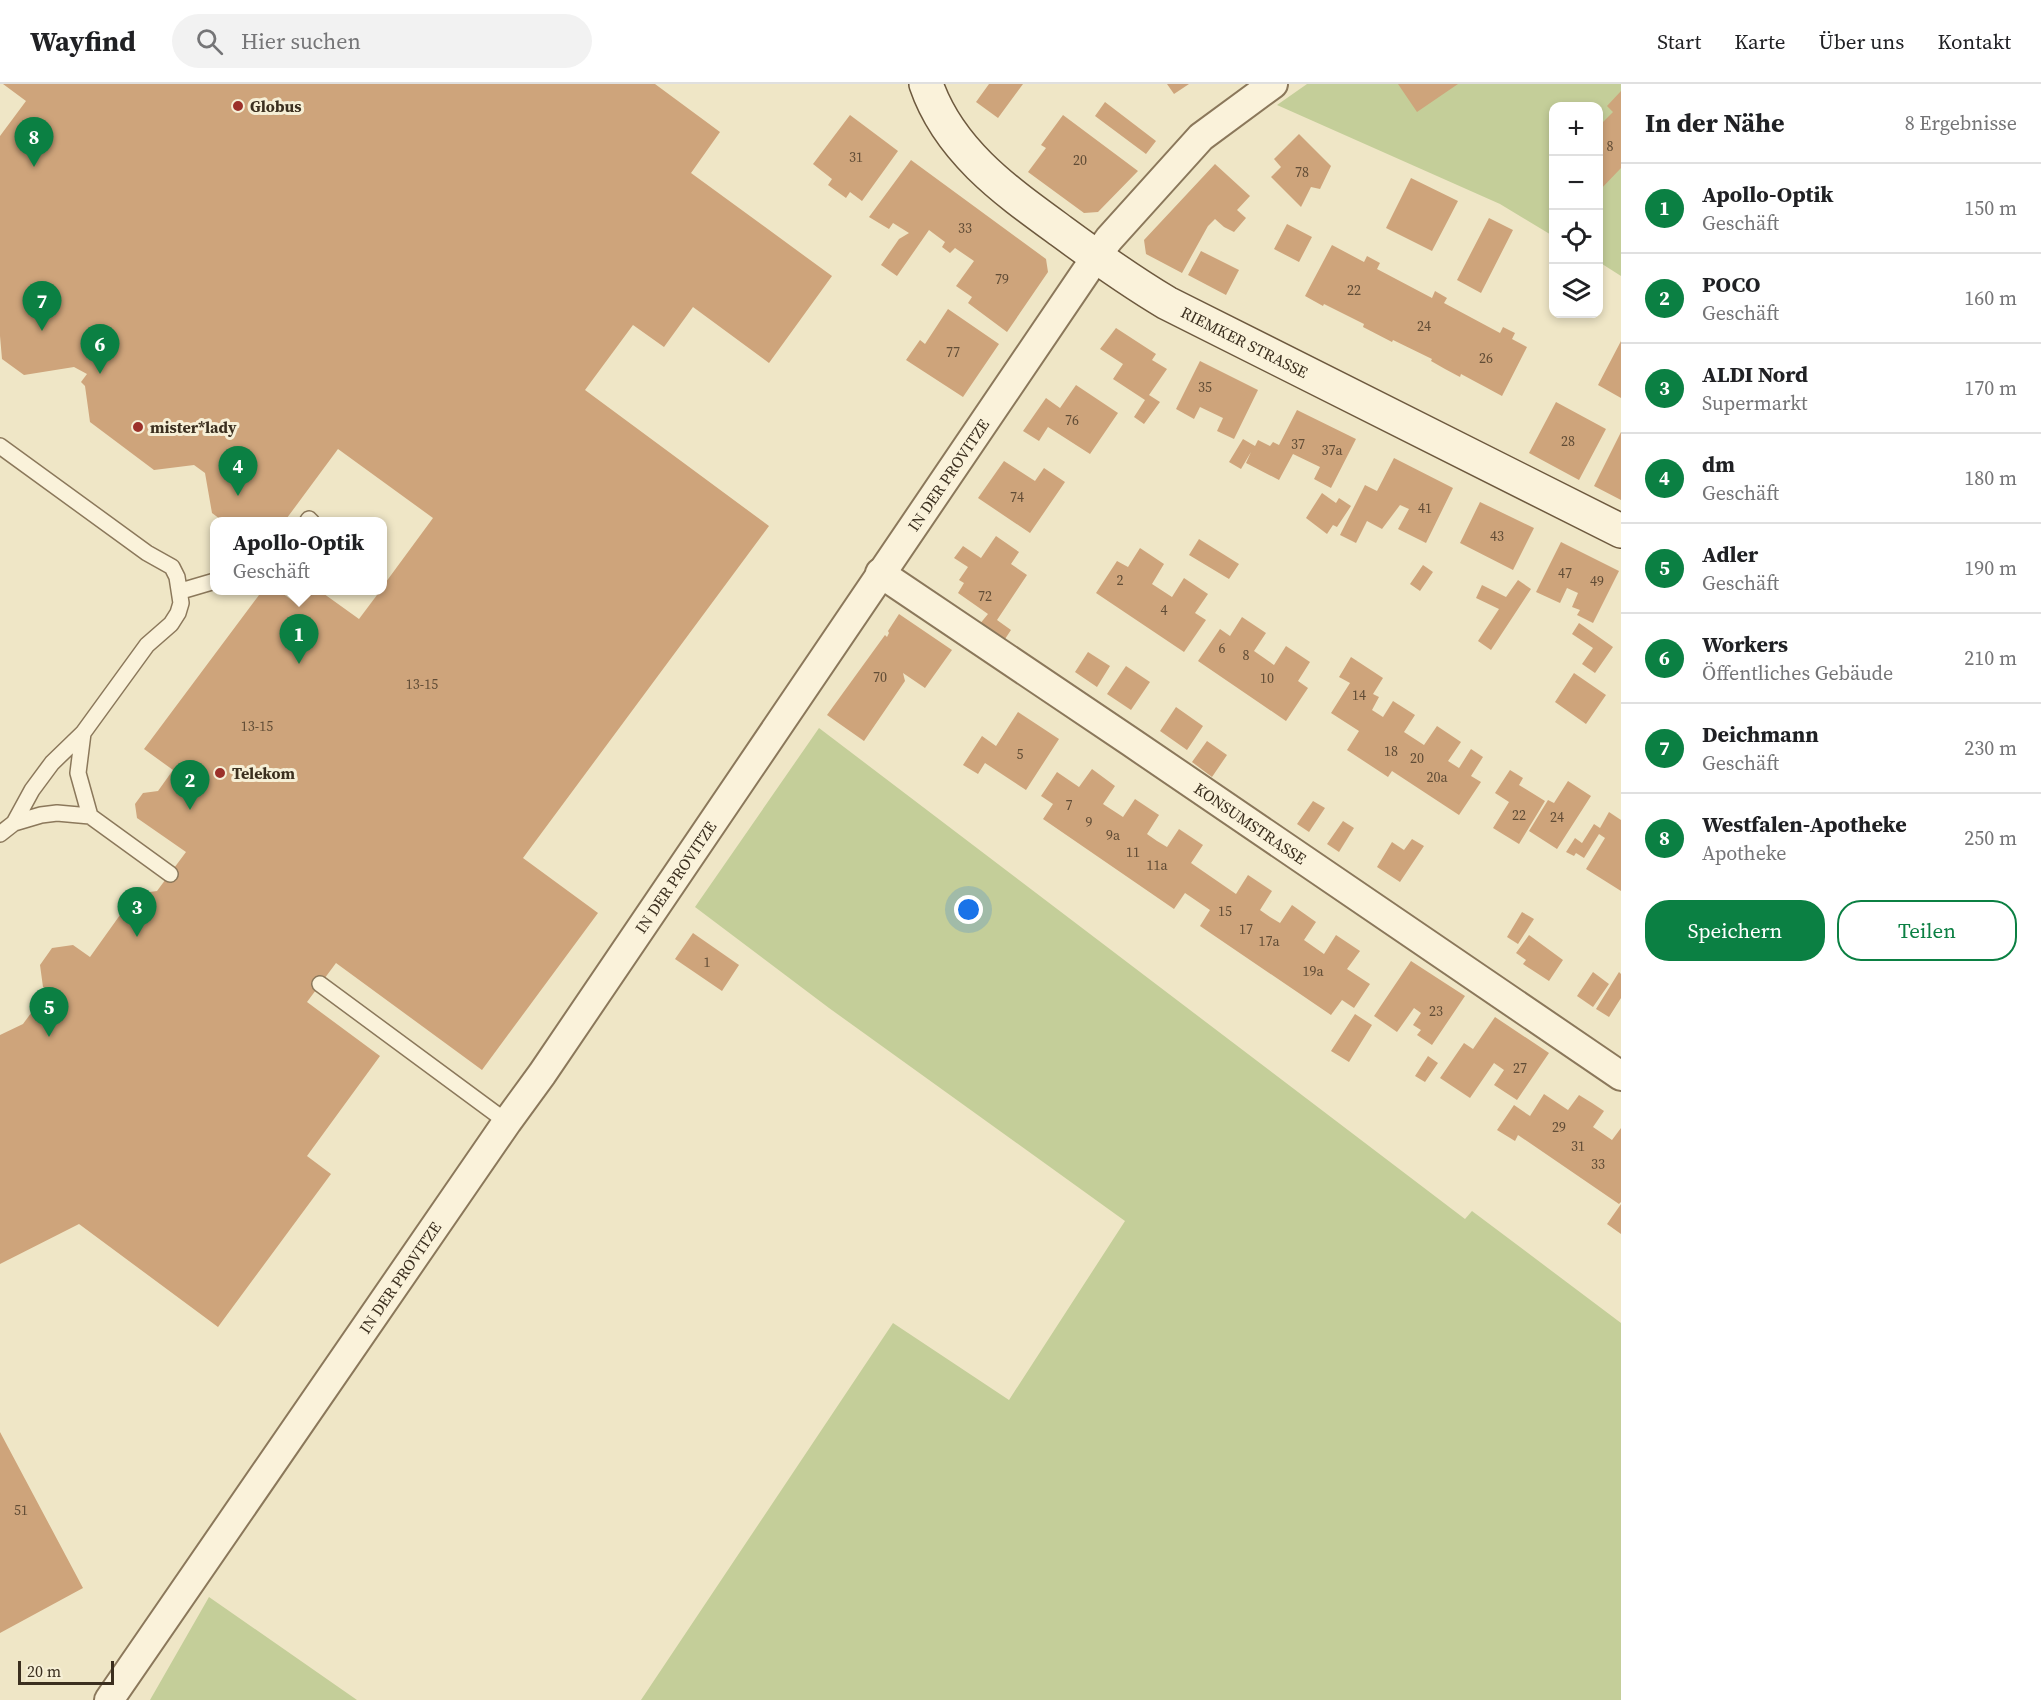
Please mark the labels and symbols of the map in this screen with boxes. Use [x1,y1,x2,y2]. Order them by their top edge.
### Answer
place label: Globus [250,95,302,117]
marker: Globus [231,99,245,113]
pin: 8 [15,118,54,167]
house number: 8 [1607,136,1614,156]
house number: 31 [849,147,863,167]
house number: 20 [1073,150,1087,170]
house number: 78 [1295,162,1309,182]
house number: 33 [958,218,972,238]
house number: 79 [995,269,1009,289]
house number: 22 [1347,280,1361,300]
pin: 7 [22,282,62,331]
street label: RIEMKER STRASSE [1177,301,1312,383]
house number: 24 [1417,316,1431,336]
pin: 6 [80,324,120,374]
house number: 77 [946,342,960,362]
house number: 26 [1479,348,1493,368]
house number: 35 [1198,377,1212,397]
house number: 76 [1065,410,1079,430]
street label: IN DER PROVITZE [902,414,994,535]
place label: mister*lady [150,416,237,438]
marker: mister*lady [131,420,145,434]
house number: 28 [1561,431,1575,451]
house number: 37 [1291,434,1305,454]
house number: 37a [1321,440,1343,460]
pin: 4 [218,446,258,496]
house number: 74 [1010,487,1024,507]
house number: 41 [1418,498,1432,518]
house number: 43 [1490,526,1504,546]
house number: 47 [1558,563,1572,583]
house number: 2 [1117,570,1124,590]
house number: 49 [1590,571,1604,591]
house number: 72 [978,586,992,606]
house number: 4 [1161,600,1168,620]
pin: 1 [280,614,318,664]
house number: 6 [1219,638,1226,658]
house number: 8 [1243,645,1250,665]
house number: 70 [873,667,887,687]
house number: 10 [1260,668,1274,688]
house number: 13-15 [406,674,438,694]
house number: 14 [1352,685,1366,705]
house number: 13-15 [241,716,273,736]
house number: 18 [1384,741,1398,761]
house number: 5 [1017,744,1024,764]
house number: 20 [1410,748,1424,768]
pin: 2 [170,760,210,810]
place label: Telekom [232,762,295,784]
marker: Telekom [213,766,227,780]
house number: 20a [1426,767,1448,787]
street label: KONSUMSTRASSE [1190,777,1311,870]
house number: 7 [1066,795,1073,815]
house number: 22 [1512,805,1526,825]
house number: 24 [1550,807,1564,827]
house number: 9 [1086,812,1093,832]
street label: IN DER PROVITZE [630,816,722,938]
house number: 9a [1106,825,1121,845]
house number: 11 [1126,842,1140,862]
house number: 11a [1146,855,1168,875]
pin: 3 [118,888,156,937]
your location [954,895,983,924]
house number: 15 [1218,901,1232,921]
house number: 17 [1239,919,1253,939]
house number: 17a [1258,931,1280,951]
house number: 1 [704,952,711,972]
house number: 19a [1302,961,1324,981]
pin: 5 [29,988,68,1037]
house number: 23 [1429,1001,1443,1021]
house number: 27 [1513,1058,1527,1078]
house number: 29 [1552,1117,1566,1137]
house number: 31 [1571,1136,1585,1156]
house number: 33 [1591,1154,1605,1174]
street label: IN DER PROVITZE [354,1217,446,1338]
house number: 51 [14,1500,28,1520]
scale bar [18,1658,114,1686]

